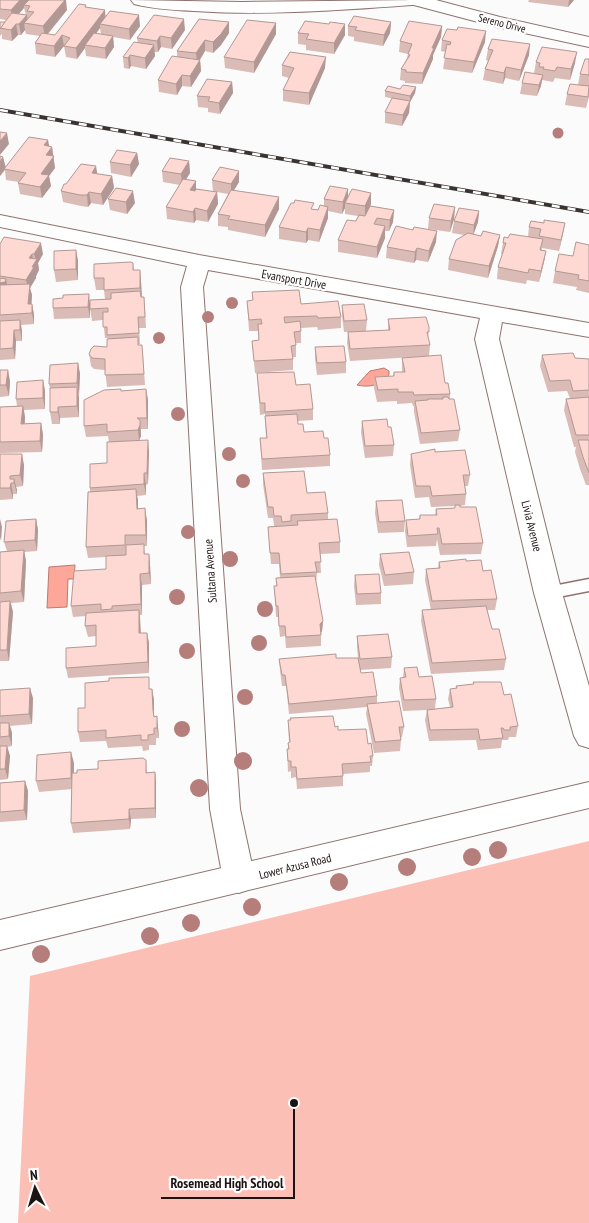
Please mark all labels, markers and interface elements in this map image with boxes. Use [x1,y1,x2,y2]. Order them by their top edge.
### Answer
street label: Sereno Drive [477,10,528,36]
street label: Evansport Drive [260,266,328,292]
street label: Livia Avenue [518,499,546,553]
street label: Sultana Avenue [200,539,220,603]
street label: Lower Azusa Road [257,850,333,882]
north arrow [10,1163,60,1213]
text: N [29,1166,38,1184]
callout: Rosemead High School [161,1169,294,1198]
text: Rosemead High School [171,1174,284,1192]

